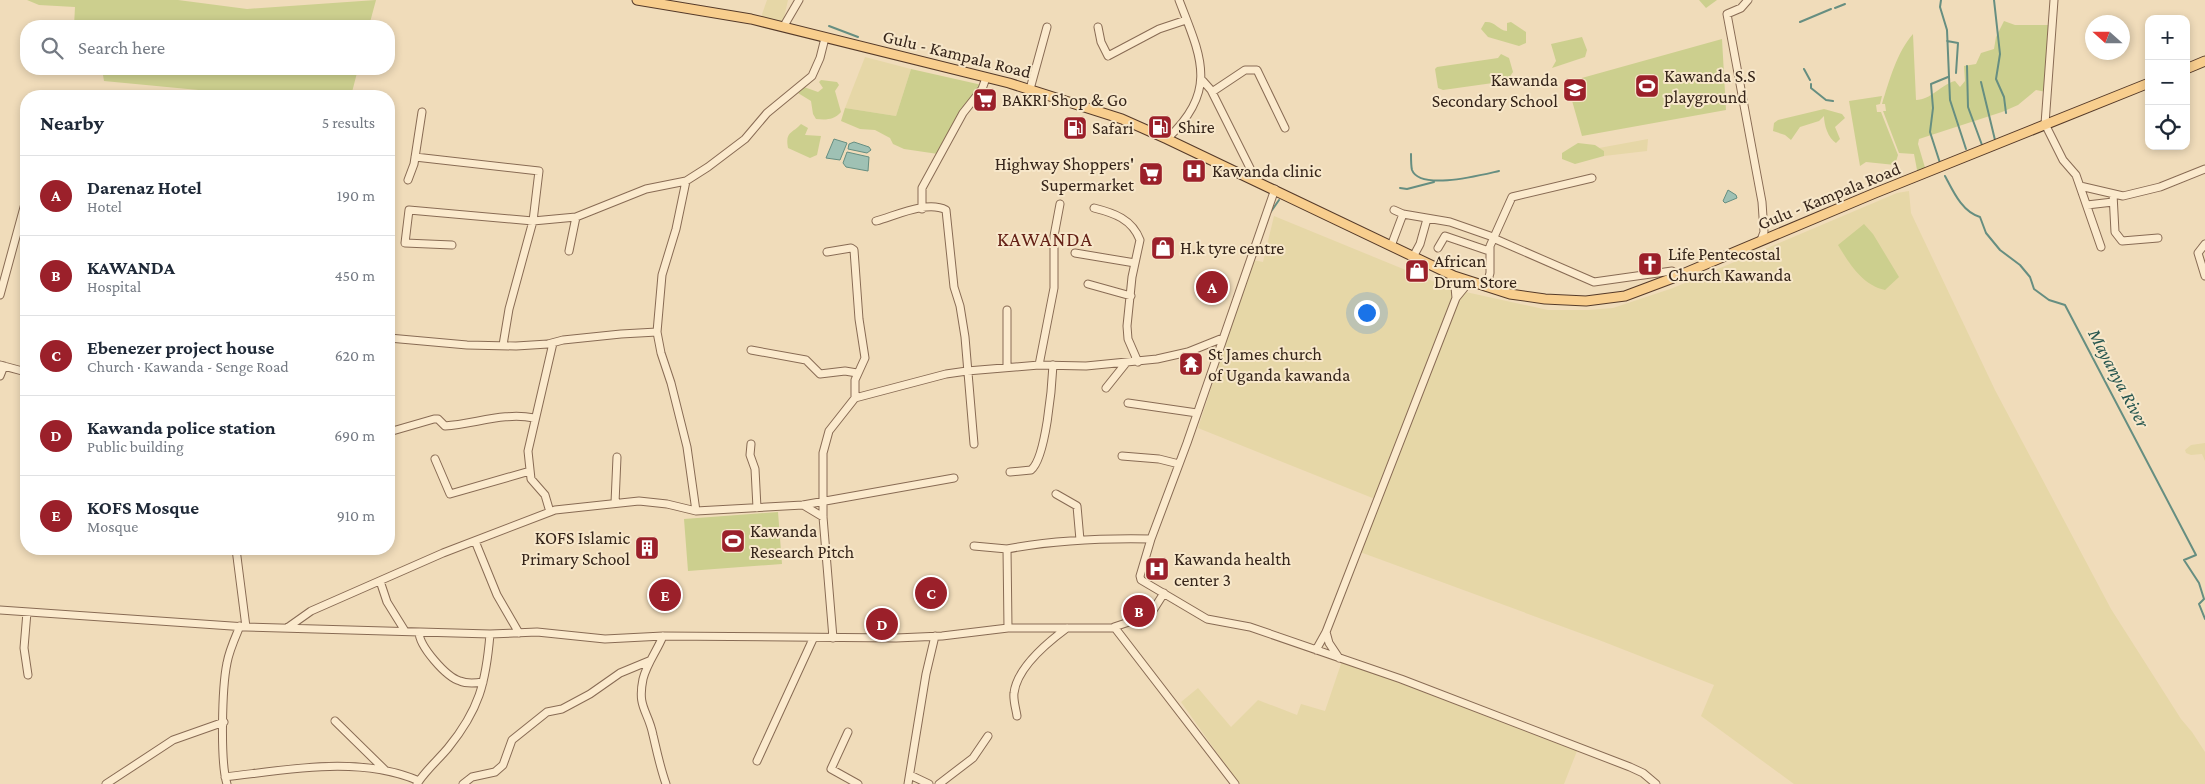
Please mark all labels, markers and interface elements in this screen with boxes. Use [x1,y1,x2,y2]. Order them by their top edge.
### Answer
north arrow [2085,15,2130,60]
map controls [2145,15,2190,150]
button: + [2145,15,2190,60]
search box [20,20,395,75]
street label: Gulu - Kampala Road [881,26,1034,82]
icon: search [38,34,66,62]
text: Search here [78,37,165,58]
button: − [2145,60,2190,105]
place label: Kawanda S.S playground [1664,66,1756,107]
place label: Kawanda Secondary School [1432,70,1558,111]
sports icon: Kawanda S.S playground [1634,73,1660,99]
school or university icon: Kawanda Secondary School [1562,77,1588,103]
supermarket icon: BAKRI Shop & Go [972,87,998,113]
place label: BAKRI Shop & Go [1002,90,1127,110]
button: locate [2145,105,2190,150]
text: Nearby [40,111,104,135]
text: 5 results [322,114,375,131]
fuel station icon: Shire [1147,114,1173,140]
fuel station icon: Safari [1062,115,1088,141]
place label: Shire [1178,117,1215,137]
place label: Safari [1092,118,1134,138]
place label: Highway Shoppers' Supermarket [995,154,1135,195]
hospital icon: Kawanda clinic [1181,158,1207,184]
street label: Gulu - Kampala Road [1755,158,1904,234]
supermarket icon: Highway Shoppers' Supermarket [1138,161,1164,187]
place label: Kawanda clinic [1212,161,1322,181]
text: Darenaz Hotel [87,177,202,198]
text: A [51,187,61,204]
text: 190 m [337,187,375,204]
text: Hotel [87,198,122,215]
district label: KAWANDA [997,228,1093,250]
shop icon: H.k tyre centre [1150,235,1176,261]
place label: H.k tyre centre [1180,238,1284,258]
place label: Life Pentecostal Church Kawanda [1668,244,1792,285]
place label: African Drum Store [1434,251,1517,292]
church icon: Life Pentecostal Church Kawanda [1637,251,1663,277]
text: KAWANDA [87,257,175,278]
shop icon: African Drum Store [1404,258,1430,284]
text: B [51,267,61,284]
text: 450 m [334,267,375,284]
pin: A [1196,268,1228,306]
text: Hospital [87,278,141,295]
your location [1354,300,1380,326]
water label: Mayanya River [2084,324,2154,432]
text: Ebenezer project house [87,337,274,358]
place label: St James church of Uganda kawanda [1208,344,1350,385]
text: C [51,347,61,364]
text: 620 m [335,347,375,364]
temple icon: St James church of Uganda kawanda [1178,351,1204,377]
text: Church · Kawanda - Senge Road [87,358,289,375]
text: Kawanda police station [87,417,276,438]
text: D [50,427,62,444]
text: 690 m [334,427,375,444]
text: Public building [87,438,184,455]
text: KOFS Mosque [87,497,199,518]
text: E [51,507,61,524]
text: 910 m [337,507,375,524]
text: Mosque [87,518,138,535]
place label: Kawanda Research Pitch [750,521,854,562]
place label: KOFS Islamic Primary School [521,528,631,569]
sports icon: Kawanda Research Pitch [720,528,746,554]
building icon: KOFS Islamic Primary School [634,535,660,561]
place label: Kawanda health center 3 [1174,549,1291,590]
hospital icon: Kawanda health center 3 [1144,556,1170,582]
pin: C [915,574,947,612]
pin: E [649,576,681,614]
pin: B [1123,592,1155,630]
pin: D [866,605,898,643]

